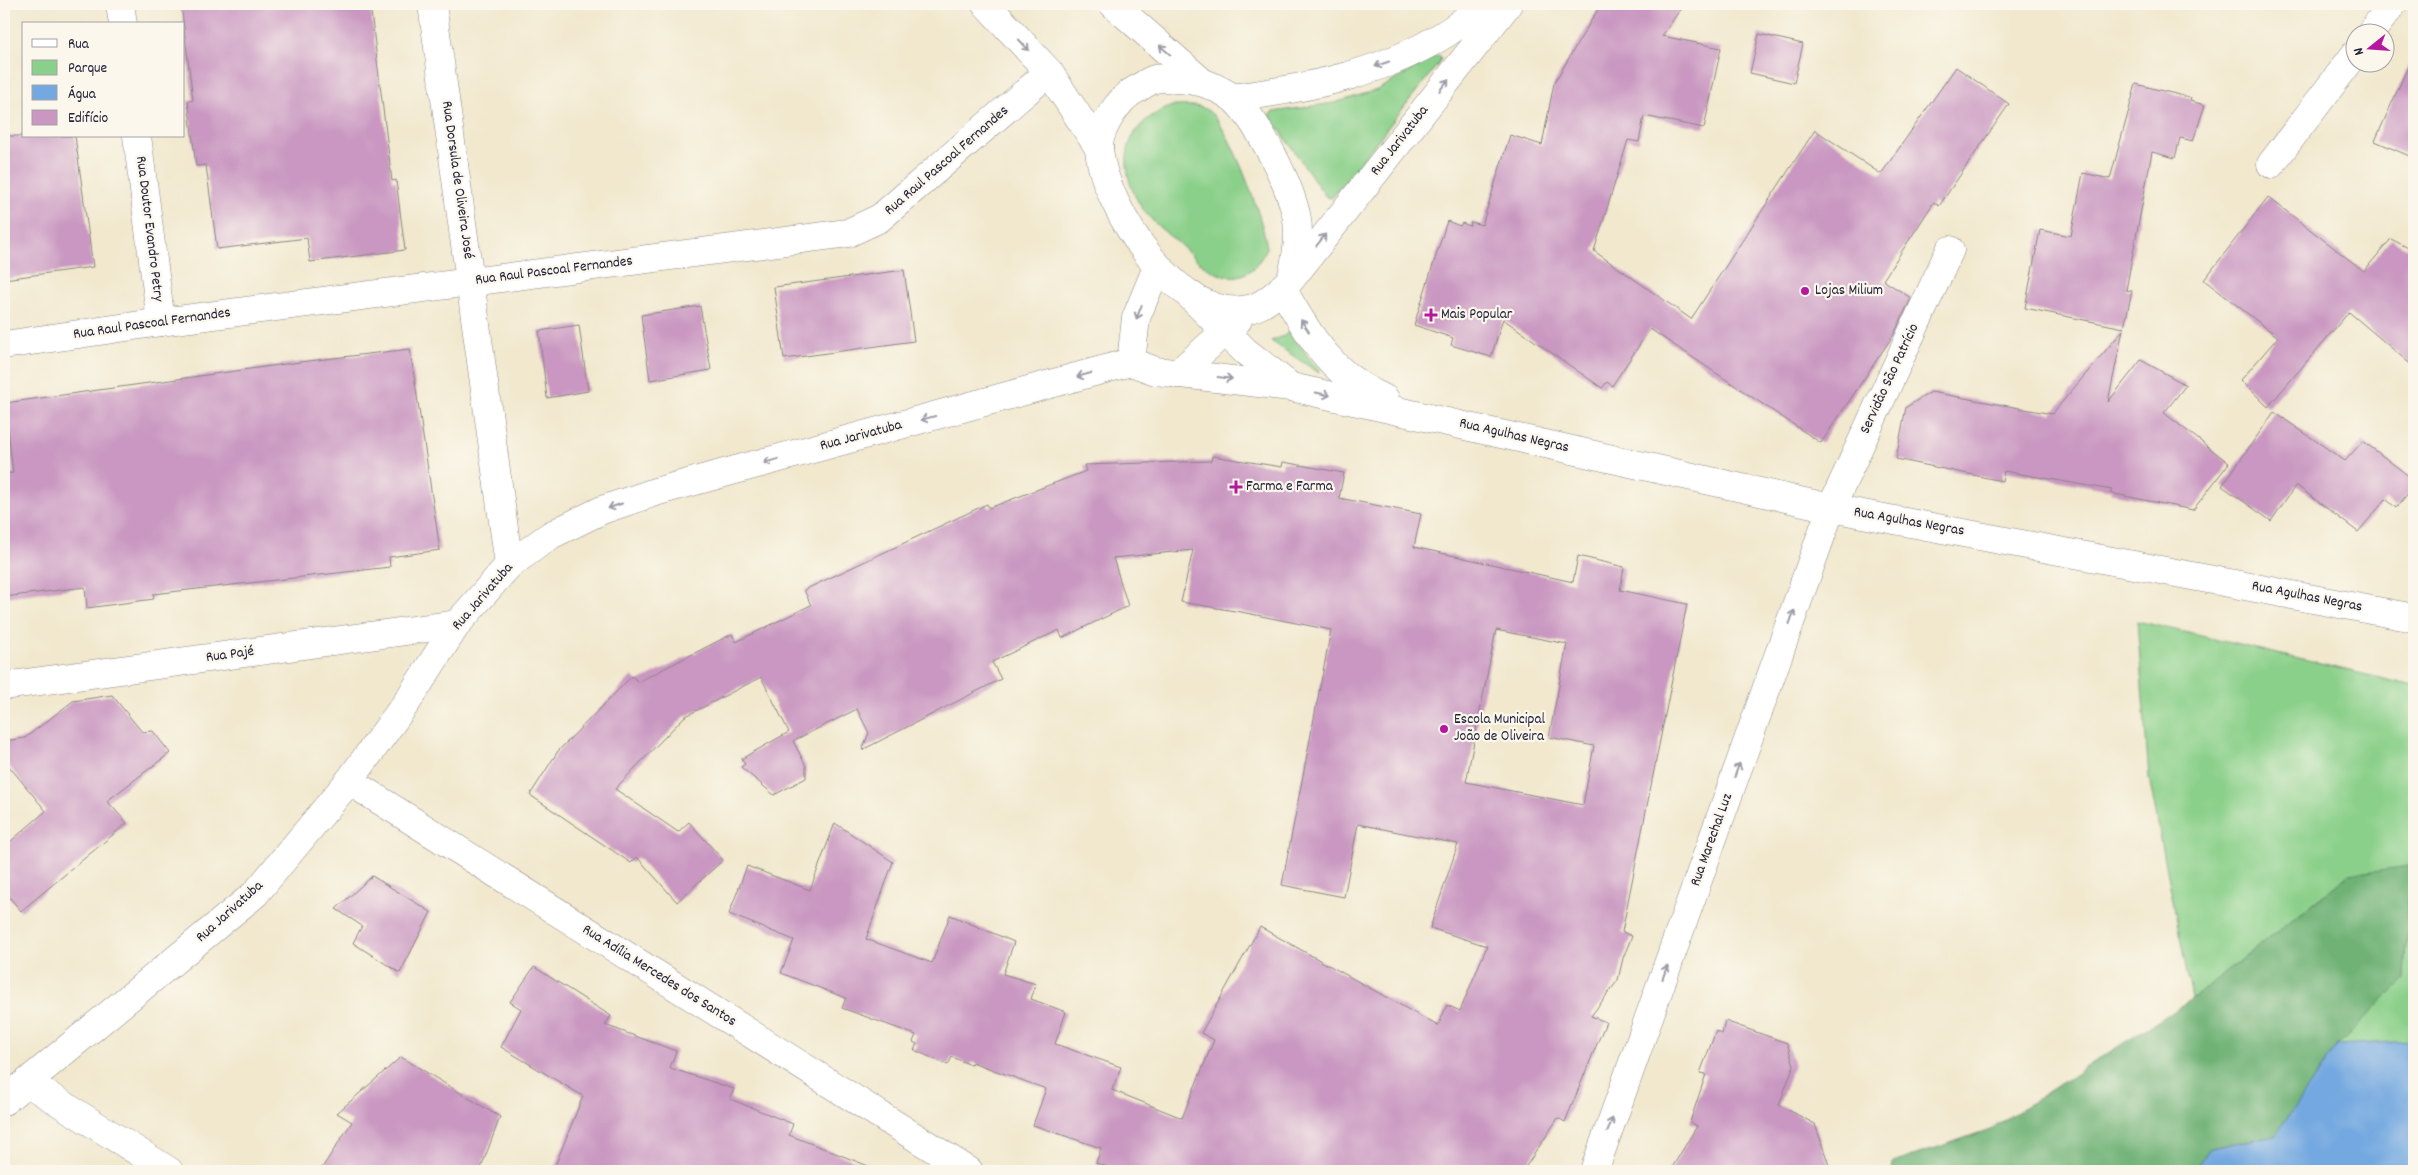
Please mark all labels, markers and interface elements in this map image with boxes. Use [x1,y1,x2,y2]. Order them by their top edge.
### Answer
legend [22,22,185,138]
north arrow [2346,22,2396,72]
text: Rua [68,34,90,56]
one-way arrow [1018,39,1030,51]
one-way arrow [1158,45,1171,56]
text: N [2349,45,2370,57]
text: Parque [68,58,108,80]
one-way arrow [1375,60,1390,69]
one-way arrow [1438,79,1449,92]
text: Água [68,84,97,106]
street label: Rua Dorsula de Oliveira José [435,99,479,261]
street label: Rua Jarivatuba [1366,100,1435,181]
street label: Rua Raul Pascoal Fernandes [880,101,1014,221]
text: Edifício [68,108,108,130]
street label: Rua Doutor Evandro Petry [129,155,169,304]
one-way arrow [1316,234,1327,247]
street label: Rua Raul Pascoal Fernandes [474,250,634,292]
place label: Lojas Milium [1815,280,1883,302]
marker: Lojas Milium [1799,285,1811,297]
street label: Rua Raul Pascoal Fernandes [72,302,232,346]
one-way arrow [1134,304,1143,319]
place label: Mais Popular [1441,304,1513,326]
marker: Mais Popular [1425,309,1437,321]
one-way arrow [1300,319,1310,333]
street label: Servidão São Patrício [1855,320,1925,438]
one-way arrow [1077,371,1093,380]
one-way arrow [1217,373,1233,383]
one-way arrow [1315,390,1331,399]
one-way arrow [920,413,936,423]
street label: Rua Agulhas Negras [1457,413,1571,459]
street label: Rua Jarivatuba [818,414,905,457]
one-way arrow [763,456,779,466]
place label: Farma e Farma [1246,476,1334,498]
marker: Farma e Farma [1230,481,1242,493]
street label: Rua Agulhas Negras [1852,501,1966,543]
one-way arrow [608,502,623,511]
street label: Rua Jarivatuba [447,557,519,636]
street label: Rua Agulhas Negras [2250,575,2364,619]
one-way arrow [1788,609,1797,625]
street label: Rua Pajé [204,641,256,669]
place label: Escola Municipal João de Oliveira [1454,709,1546,748]
marker: Escola Municipal João de Oliveira [1438,723,1450,735]
one-way arrow [1733,763,1742,778]
street label: Rua Marechal Luz [1685,790,1739,890]
street label: Rua Jarivatuba [191,875,269,948]
street label: Rua Adília Mercedes dos Santos [577,919,741,1033]
one-way arrow [1661,965,1670,981]
one-way arrow [1606,1118,1616,1134]

